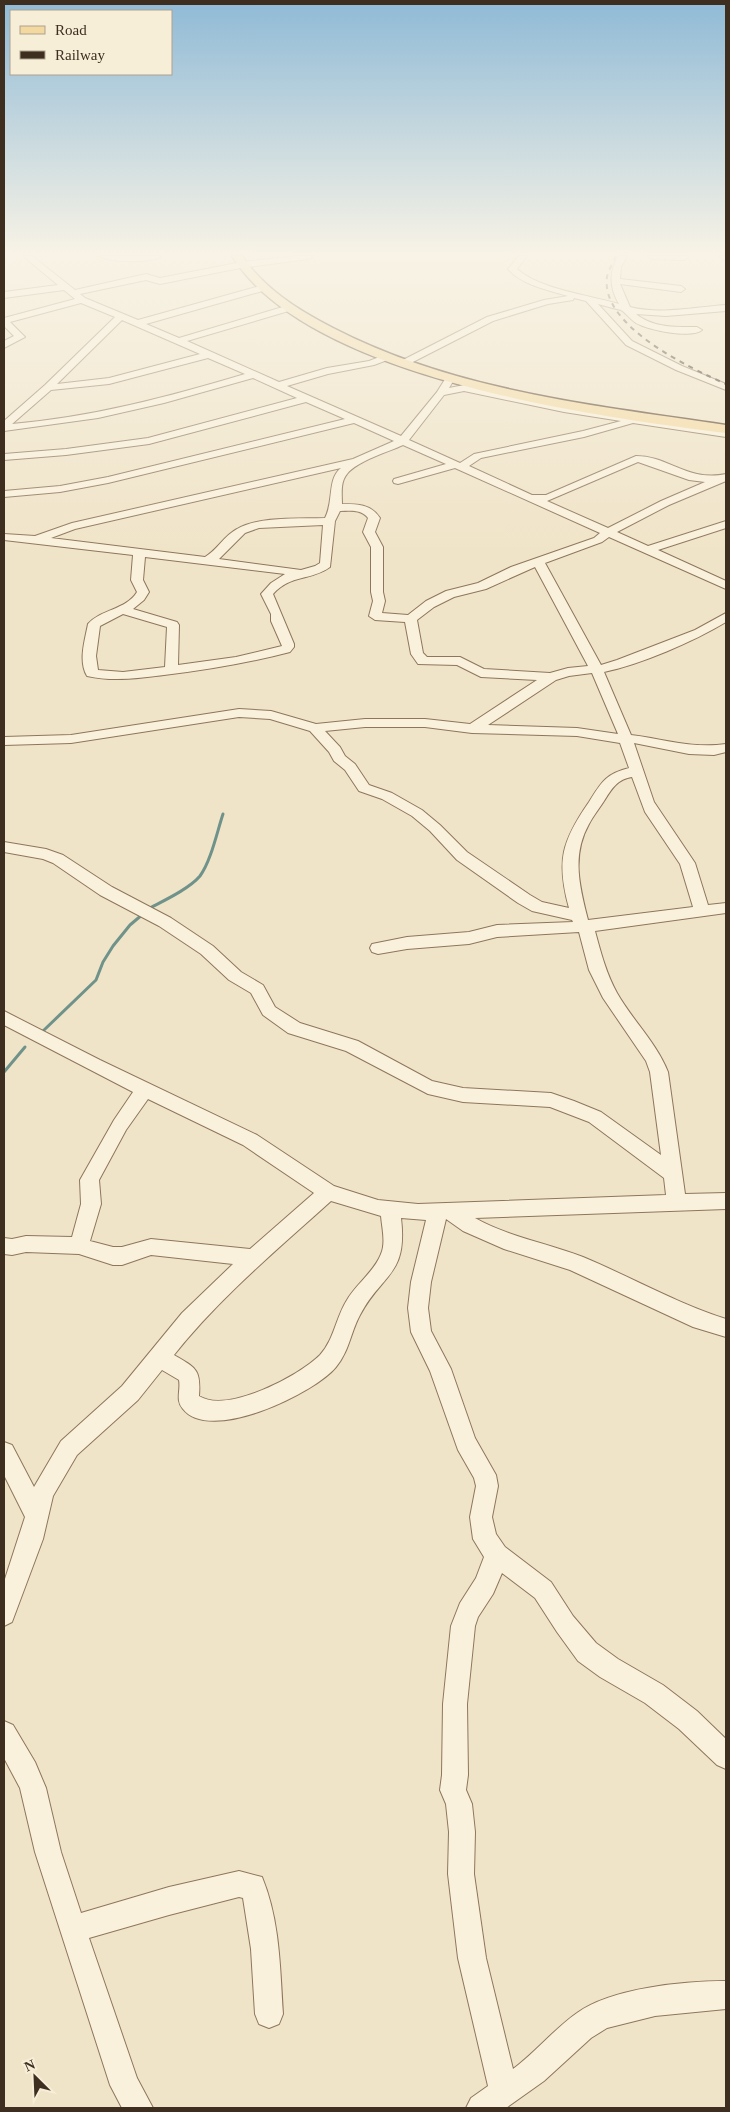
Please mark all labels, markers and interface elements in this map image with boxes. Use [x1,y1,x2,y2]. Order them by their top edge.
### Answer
legend [10,10,172,75]
text: Road [55,22,87,38]
text: Railway [55,47,105,63]
north arrow [10,2052,60,2102]
text: N [22,2057,38,2074]

